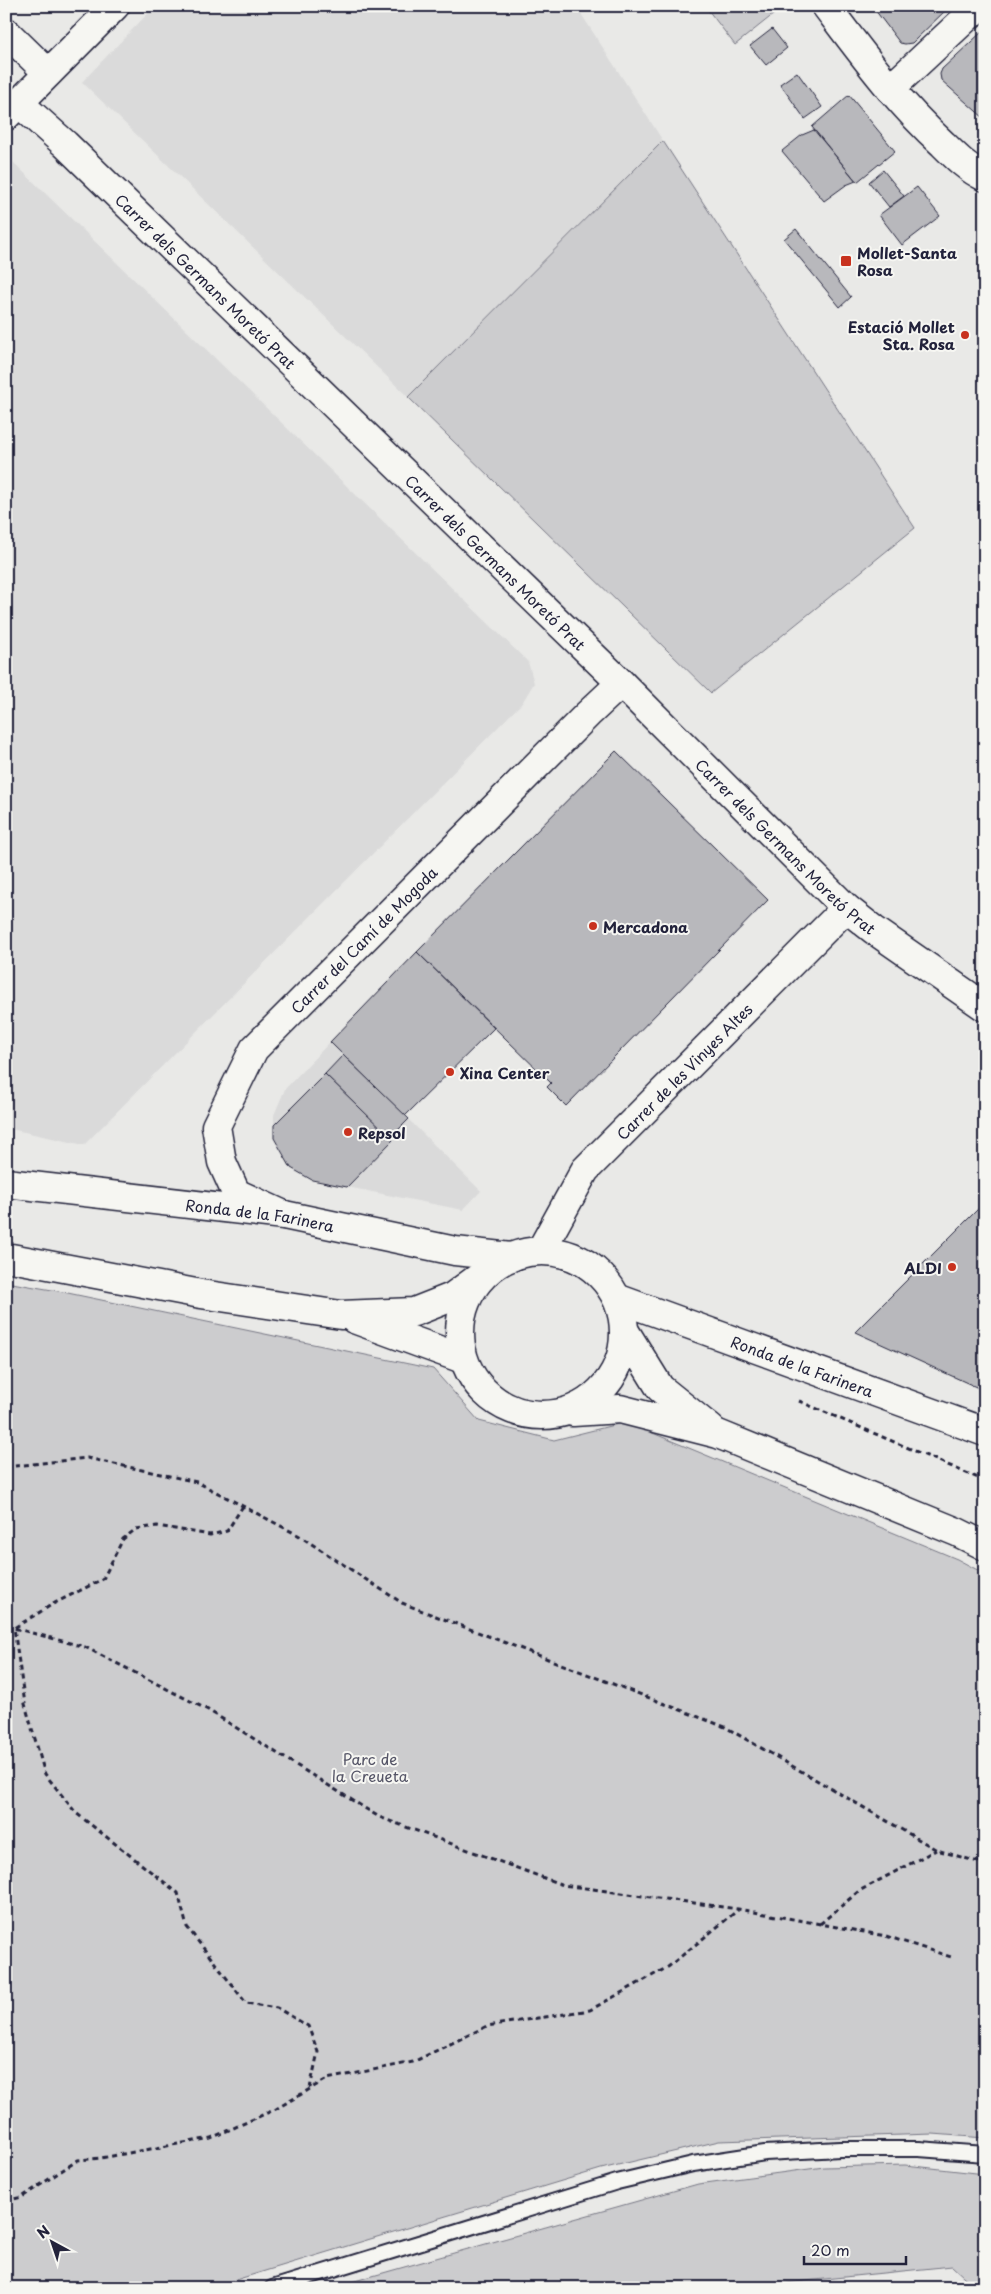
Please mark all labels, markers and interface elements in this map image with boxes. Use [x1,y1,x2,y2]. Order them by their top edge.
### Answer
street label: Carrer dels Germans Moretó Prat [111,188,301,374]
place label: Mollet-Santa Rosa [857,241,957,281]
marker: Mollet-Santa Rosa [839,254,853,268]
place label: Estació Mollet Sta. Rosa [848,315,955,355]
marker: Estació Mollet Sta. Rosa [959,329,971,341]
street label: Carrer dels Germans Moretó Prat [401,469,592,655]
street label: Carrer dels Germans Moretó Prat [691,753,881,939]
street label: Carrer del Camí de Mogoda [285,860,442,1018]
place label: Mercadona [603,915,688,938]
marker: Mercadona [587,920,599,932]
street label: Carrer de les Vinyes Altes [610,997,757,1145]
place label: Xina Center [460,1061,550,1084]
marker: Xina Center [444,1066,456,1078]
place label: Repsol [358,1121,406,1144]
marker: Repsol [342,1126,354,1138]
street label: Ronda de la Farinera [184,1192,337,1237]
place label: ALDI [903,1256,942,1279]
marker: ALDI [946,1261,958,1273]
street label: Ronda de la Farinera [728,1329,877,1402]
park label: Parc de la Creueta [332,1747,409,1787]
north arrow [28,2216,78,2266]
text: N [32,2220,54,2243]
scale bar [804,2234,906,2266]
text: 20 m [811,2238,850,2261]

